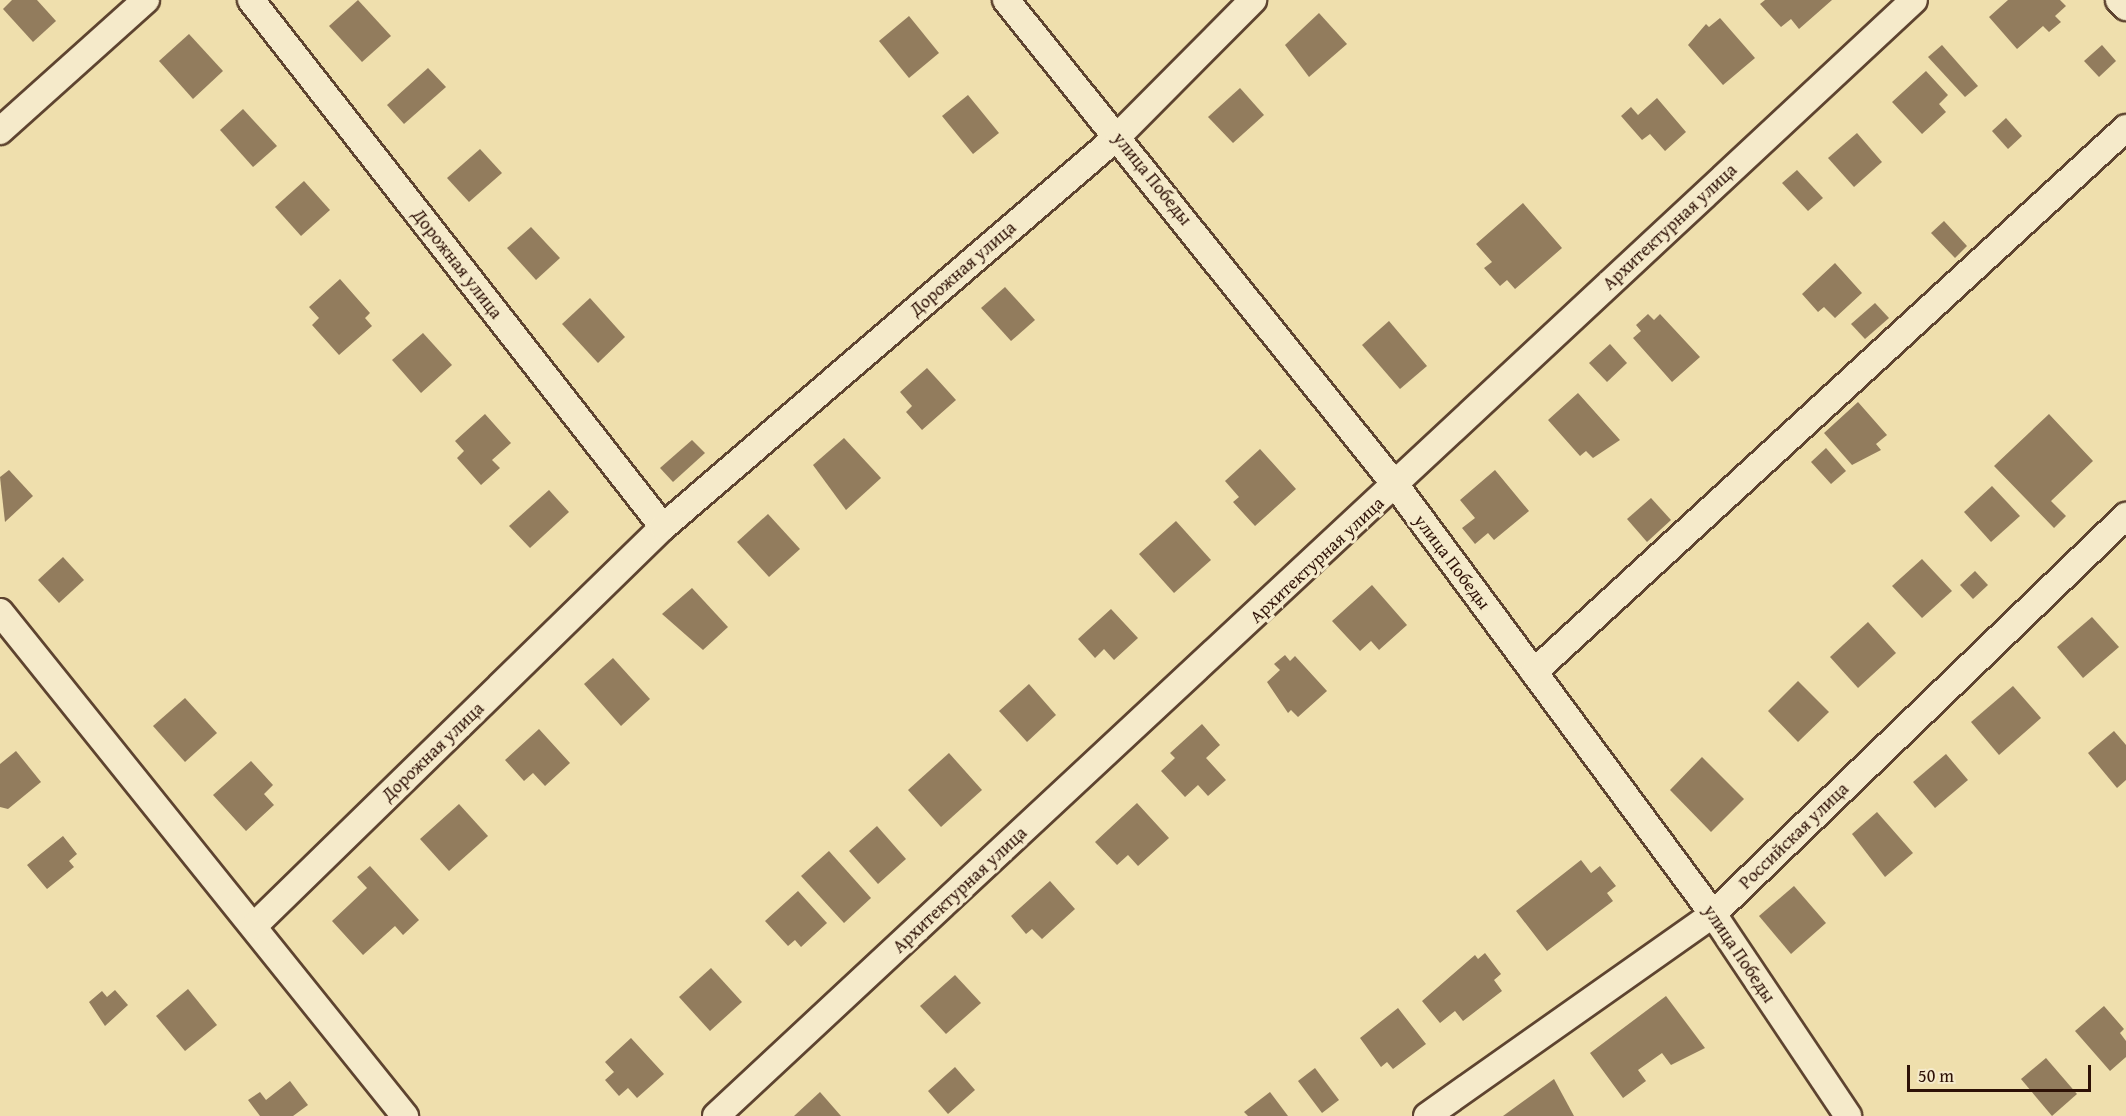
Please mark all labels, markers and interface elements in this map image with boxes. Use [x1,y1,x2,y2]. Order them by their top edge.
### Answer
street label: улица Победы [1108,128,1196,230]
street label: Архитектурная улица [1599,159,1741,295]
street label: Дорожная улица [407,205,507,323]
street label: Дорожная улица [906,217,1020,321]
street label: Архитектурная улица [1246,492,1388,628]
street label: улица Победы [1409,510,1495,614]
street label: Дорожная улица [378,698,488,806]
street label: Российская улица [1735,778,1853,894]
street label: Архитектурная улица [889,822,1031,958]
street label: улица Победы [1698,901,1780,1007]
scale bar [1910,1053,2094,1091]
text: 50 m [1918,1062,1954,1089]

